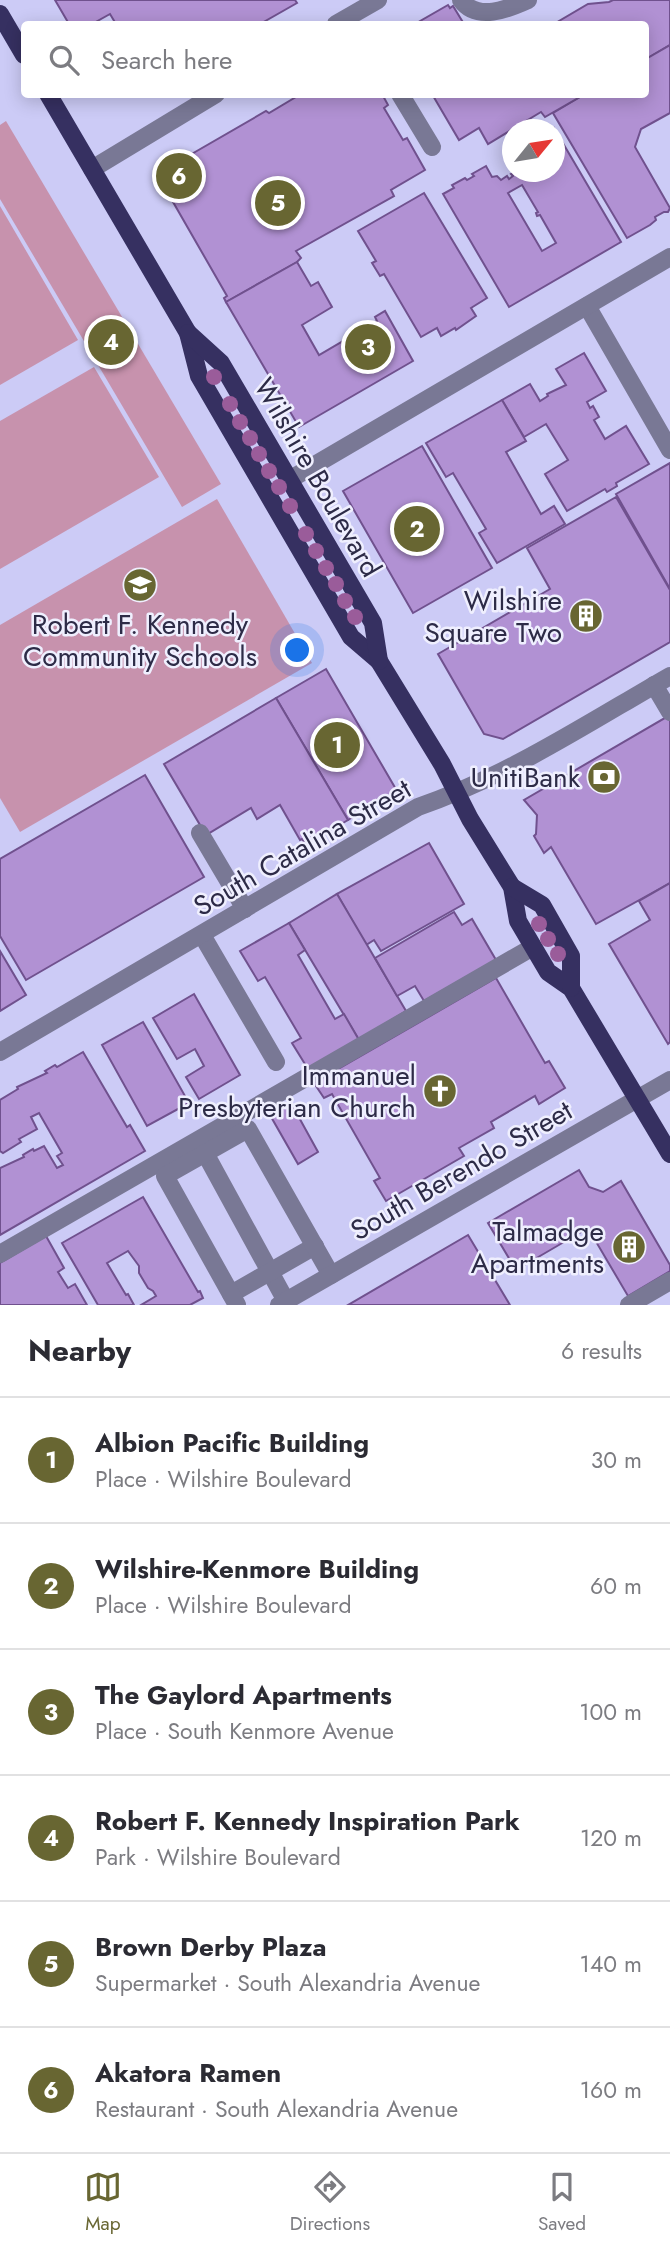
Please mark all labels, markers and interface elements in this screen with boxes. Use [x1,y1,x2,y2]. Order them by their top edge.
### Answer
search box [21,21,649,98]
icon: search [45,41,83,79]
text: Search here [101,41,233,79]
north arrow [502,119,565,182]
pin: 6 [156,150,202,202]
pin: 5 [255,177,301,229]
pin: 4 [88,316,134,368]
pin: 3 [345,321,391,373]
street label: Wilshire Boulevard [244,370,391,585]
pin: 2 [394,503,440,555]
school or university icon: Robert F. Kennedy Community Schools [121,566,159,604]
place label: Wilshire Square Two [424,580,562,653]
building icon: Wilshire Square Two [567,597,605,635]
place label: Robert F. Kennedy Community Schools [23,604,257,677]
your location [280,633,314,667]
pin: 1 [314,719,360,771]
place label: UnitiBank [470,757,581,798]
bank icon: UnitiBank [585,758,623,796]
street label: South Catalina Street [186,768,419,926]
place label: Immanuel Presbyterian Church [178,1055,416,1128]
church icon: Immanuel Presbyterian Church [421,1072,459,1110]
street label: South Berendo Street [343,1090,580,1251]
place label: Talmadge Apartments [471,1211,604,1284]
building icon: Talmadge Apartments [610,1228,648,1266]
text: Nearby [28,1329,131,1372]
text: 6 results [561,1334,642,1368]
text: Albion Pacific Building [95,1424,369,1462]
text: 1 [45,1443,57,1477]
text: 30 m [591,1443,642,1477]
text: Place · Wilshire Boulevard [95,1462,352,1496]
text: Wilshire-Kenmore Building [95,1550,419,1588]
text: 2 [43,1569,59,1603]
text: 60 m [590,1569,642,1603]
text: Place · Wilshire Boulevard [95,1588,352,1622]
text: The Gaylord Apartments [95,1676,392,1714]
text: 3 [44,1695,58,1729]
text: 100 m [579,1695,642,1729]
text: Place · South Kenmore Avenue [95,1714,394,1748]
text: Robert F. Kennedy Inspiration Park [95,1802,520,1840]
text: 4 [43,1821,59,1855]
text: 120 m [580,1821,642,1855]
text: Park · Wilshire Boulevard [95,1840,341,1874]
text: Brown Derby Plaza [95,1928,327,1966]
text: 5 [44,1947,58,1981]
text: 140 m [580,1947,642,1981]
text: Supermarket · South Alexandria Avenue [95,1966,480,2000]
text: Akatora Ramen [95,2054,281,2092]
text: 6 [43,2073,59,2107]
text: 160 m [580,2073,642,2107]
text: Restaurant · South Alexandria Avenue [95,2092,458,2126]
tab: Map [84,2168,122,2237]
tab: Directions [290,2168,370,2237]
tab: Saved [538,2168,586,2237]

